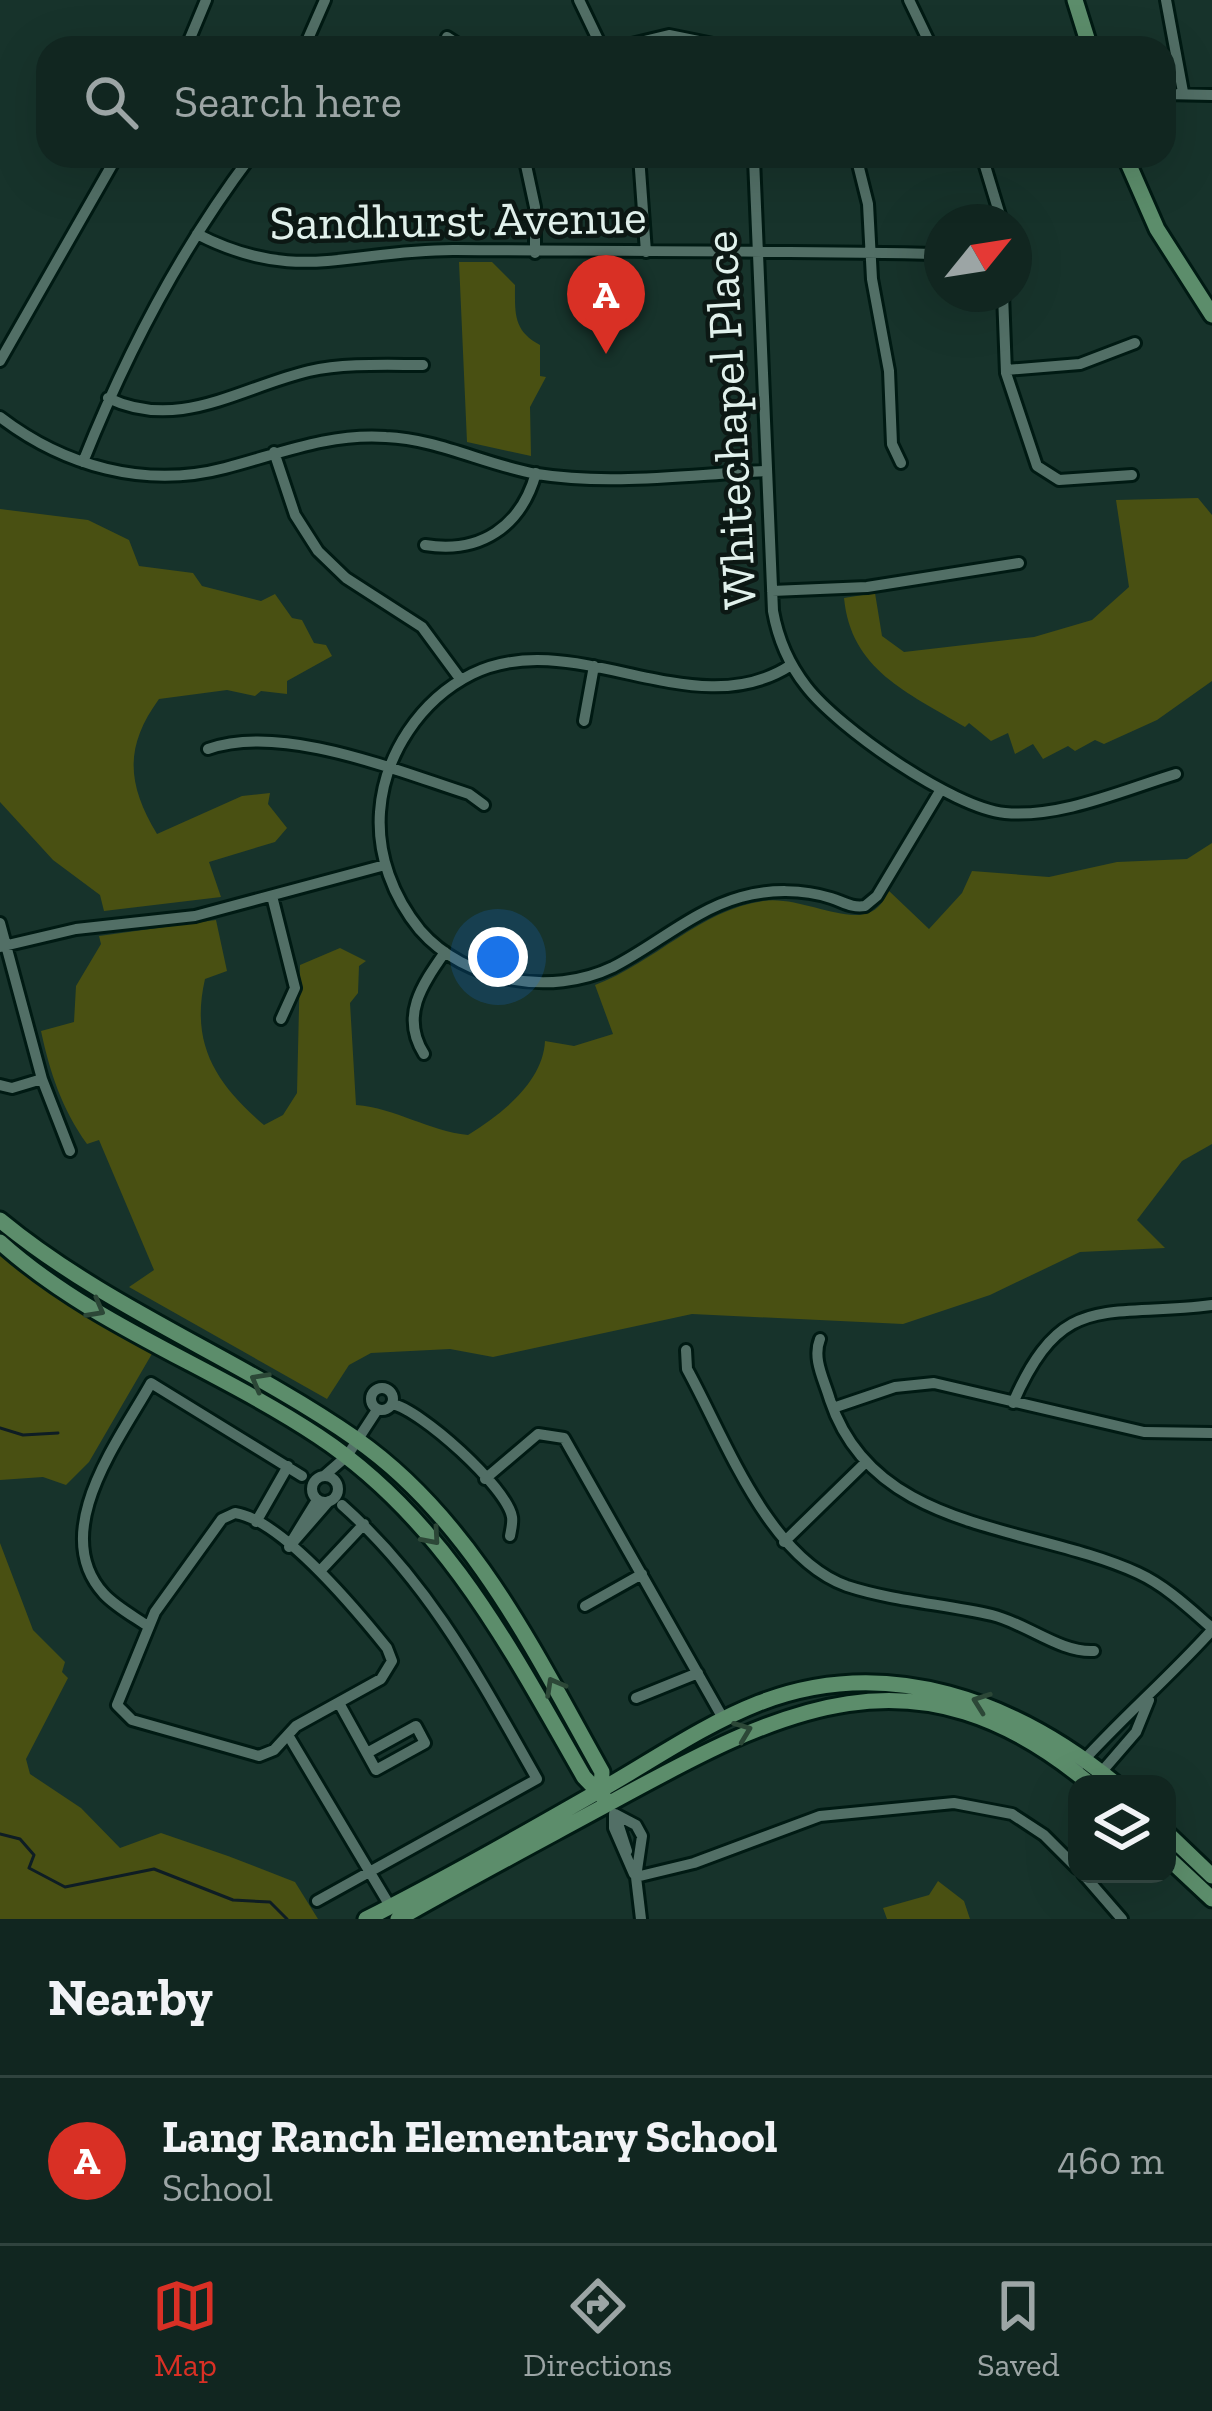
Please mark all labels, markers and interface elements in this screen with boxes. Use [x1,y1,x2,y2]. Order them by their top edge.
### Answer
search box [36,36,1176,168]
icon: search [78,69,144,135]
text: Search here [174,75,402,129]
street label: Sandhurst Avenue [269,188,647,251]
north arrow [924,204,1032,312]
street label: Whitechapel Place [691,229,768,611]
pin: A [567,255,645,354]
your location [468,927,528,987]
one-way arrow [83,1295,104,1318]
one-way arrow [250,1372,271,1395]
one-way arrow [417,1523,439,1545]
one-way arrow [545,1677,568,1699]
one-way arrow [971,1692,992,1716]
one-way arrow [732,1721,753,1746]
map controls [1068,1775,1176,1883]
button: layers [1068,1775,1176,1883]
text: Nearby [48,1967,213,2028]
text: Lang Ranch Elementary School [162,2110,778,2164]
text: A [74,2137,100,2184]
text: 460 m [1057,2137,1164,2184]
text: School [162,2164,273,2211]
tab: Map [152,2273,218,2384]
tab: Directions [523,2273,672,2384]
tab: Saved [977,2273,1060,2384]

